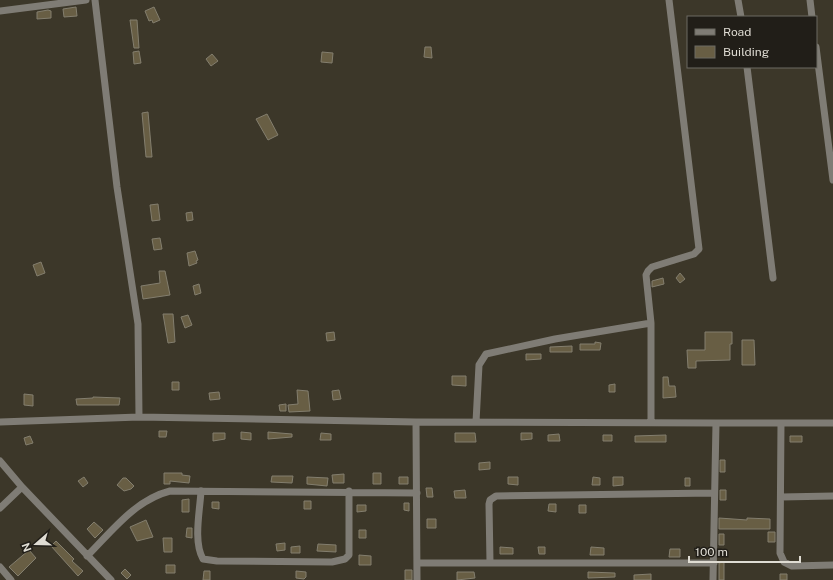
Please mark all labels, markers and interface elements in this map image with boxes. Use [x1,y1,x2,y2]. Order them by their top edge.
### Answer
legend [687,16,817,68]
text: Road [723,25,751,39]
text: Building [723,45,769,59]
north arrow [16,524,56,564]
scale bar [689,538,800,564]
text: N [19,541,34,554]
text: 100 m [695,545,728,559]

